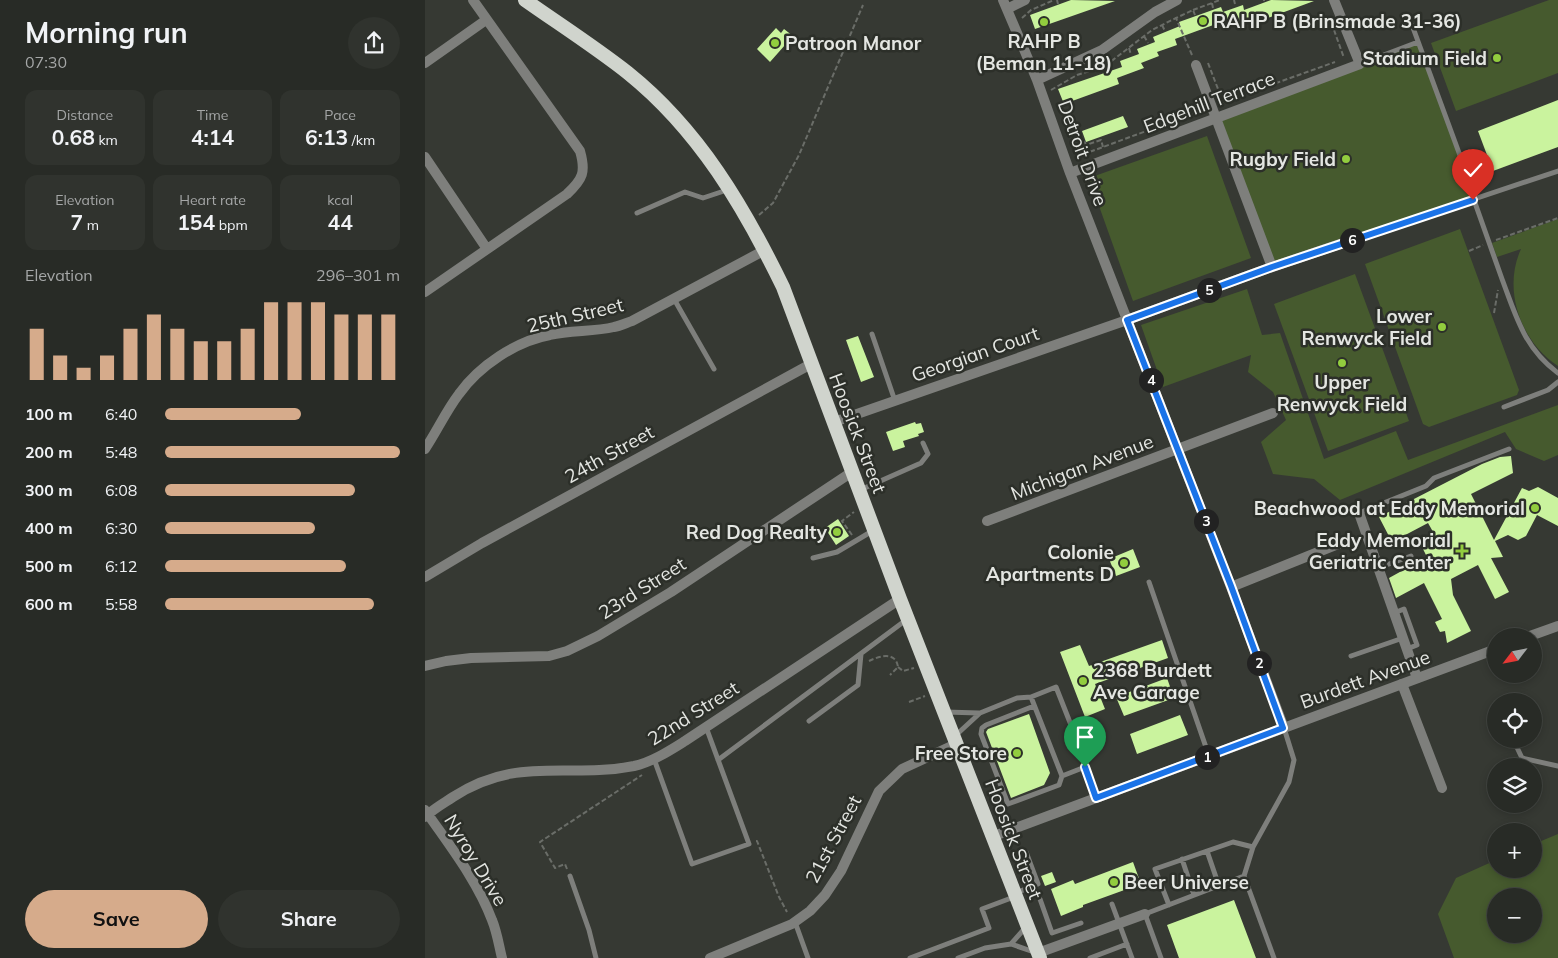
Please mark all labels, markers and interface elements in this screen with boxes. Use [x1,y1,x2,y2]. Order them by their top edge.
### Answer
place label: RAHP B (Brinsmade 31-36) [1213,9,1461,33]
text: Morning run [25,15,188,50]
marker: RAHP B (Brinsmade 31-36) [1197,15,1209,27]
marker: RAHP B (Beman 11-18) [1038,16,1050,28]
button: share [348,17,400,69]
place label: RAHP B (Beman 11-18) [976,29,1112,75]
place label: Patroon Manor [785,31,922,55]
marker: Patroon Manor [769,37,781,49]
place label: Stadium Field [1363,46,1487,70]
text: 07:30 [25,52,67,72]
marker: Stadium Field [1491,52,1503,64]
street label: Edgehill Terrace [1140,66,1278,138]
street label: Detroit Drive [1053,97,1113,209]
text: Distance [57,106,113,124]
text: Time [197,106,228,124]
text: Pace [324,106,356,124]
text: 0.68 [52,124,95,150]
text: 4:14 [191,124,234,150]
text: 6:13 [305,124,348,150]
text: km [95,131,118,149]
text: /km [348,131,375,149]
place label: Rugby Field [1229,147,1336,171]
pin [1452,149,1494,200]
marker: Rugby Field [1340,153,1352,165]
icon: check [1459,156,1487,184]
text: Elevation [55,191,114,209]
text: Heart rate [179,191,246,209]
text: kcal [327,191,353,209]
text: 7 [71,209,83,235]
text: 154 [177,209,215,235]
text: 44 [328,209,353,235]
text: m [83,216,99,234]
text: bpm [215,216,248,234]
pin: 6 [1339,228,1365,252]
text: 6 [1348,231,1357,249]
text: Elevation [25,265,93,285]
text: 296–301 m [316,265,400,285]
pin: 5 [1197,278,1221,302]
text: 5 [1205,281,1214,299]
street label: 25th Street [525,292,626,338]
place label: Lower Renwyck Field [1302,304,1433,350]
street label: Georgian Court [908,321,1042,387]
marker: Lower Renwyck Field [1436,321,1448,333]
marker: Upper Renwyck Field [1336,357,1348,369]
pin: 4 [1139,368,1163,392]
street label: Hoosick Street [824,369,892,497]
place label: Upper Renwyck Field [1277,370,1407,416]
text: 4 [1147,371,1156,389]
text: 100 m [25,404,73,424]
text: 6:40 [105,404,137,424]
street label: 24th Street [560,420,658,488]
street label: Michigan Avenue [1007,429,1157,505]
text: 200 m [25,442,73,462]
text: 5:48 [105,442,137,462]
text: 300 m [25,480,73,500]
text: 6:08 [105,480,137,500]
place label: Beachwood at Eddy Memorial [1254,496,1525,520]
marker: Beachwood at Eddy Memorial [1529,502,1541,514]
pin: 3 [1193,508,1219,534]
text: 3 [1202,512,1211,530]
text: 400 m [25,518,73,538]
text: 6:30 [105,518,137,538]
place label: Red Dog Realty [686,520,828,544]
marker: Red Dog Realty [831,526,843,538]
place label: Eddy Memorial Geriatric Center [1309,528,1452,574]
place label: Colonie Apartments D [986,540,1114,586]
marker: Eddy Memorial Geriatric Center [1455,544,1469,558]
street label: 23rd Street [594,552,690,624]
text: 500 m [25,556,73,576]
text: 6:12 [105,556,137,576]
marker: Colonie Apartments D [1118,557,1130,569]
text: 600 m [25,594,73,614]
text: 5:58 [105,594,137,614]
north arrow [1487,628,1543,682]
map controls [1487,628,1542,943]
street label: Burdett Avenue [1297,644,1433,714]
pin: 2 [1247,650,1271,676]
text: 2 [1255,654,1264,672]
place label: 2368 Burdett Ave Garage [1093,658,1212,704]
street label: 22nd Street [643,675,743,750]
marker: 2368 Burdett Ave Garage [1077,675,1089,687]
button: locate [1487,693,1542,748]
pin [1064,716,1106,767]
icon: arrive [1071,723,1099,751]
place label: Free Store [915,741,1007,765]
pin: 1 [1195,744,1219,770]
marker: Free Store [1011,747,1023,759]
text: 1 [1203,748,1212,766]
button: layers [1487,758,1542,813]
street label: Hoosick Street [980,775,1048,903]
street label: 21st Street [800,791,866,887]
street label: Nyroy Drive [439,810,513,910]
button: + [1487,823,1542,878]
place label: Beer Universe [1124,870,1249,894]
marker: Beer Universe [1108,876,1120,888]
button: − [1487,888,1542,943]
button: Save [25,890,208,948]
button: Share [218,890,400,948]

